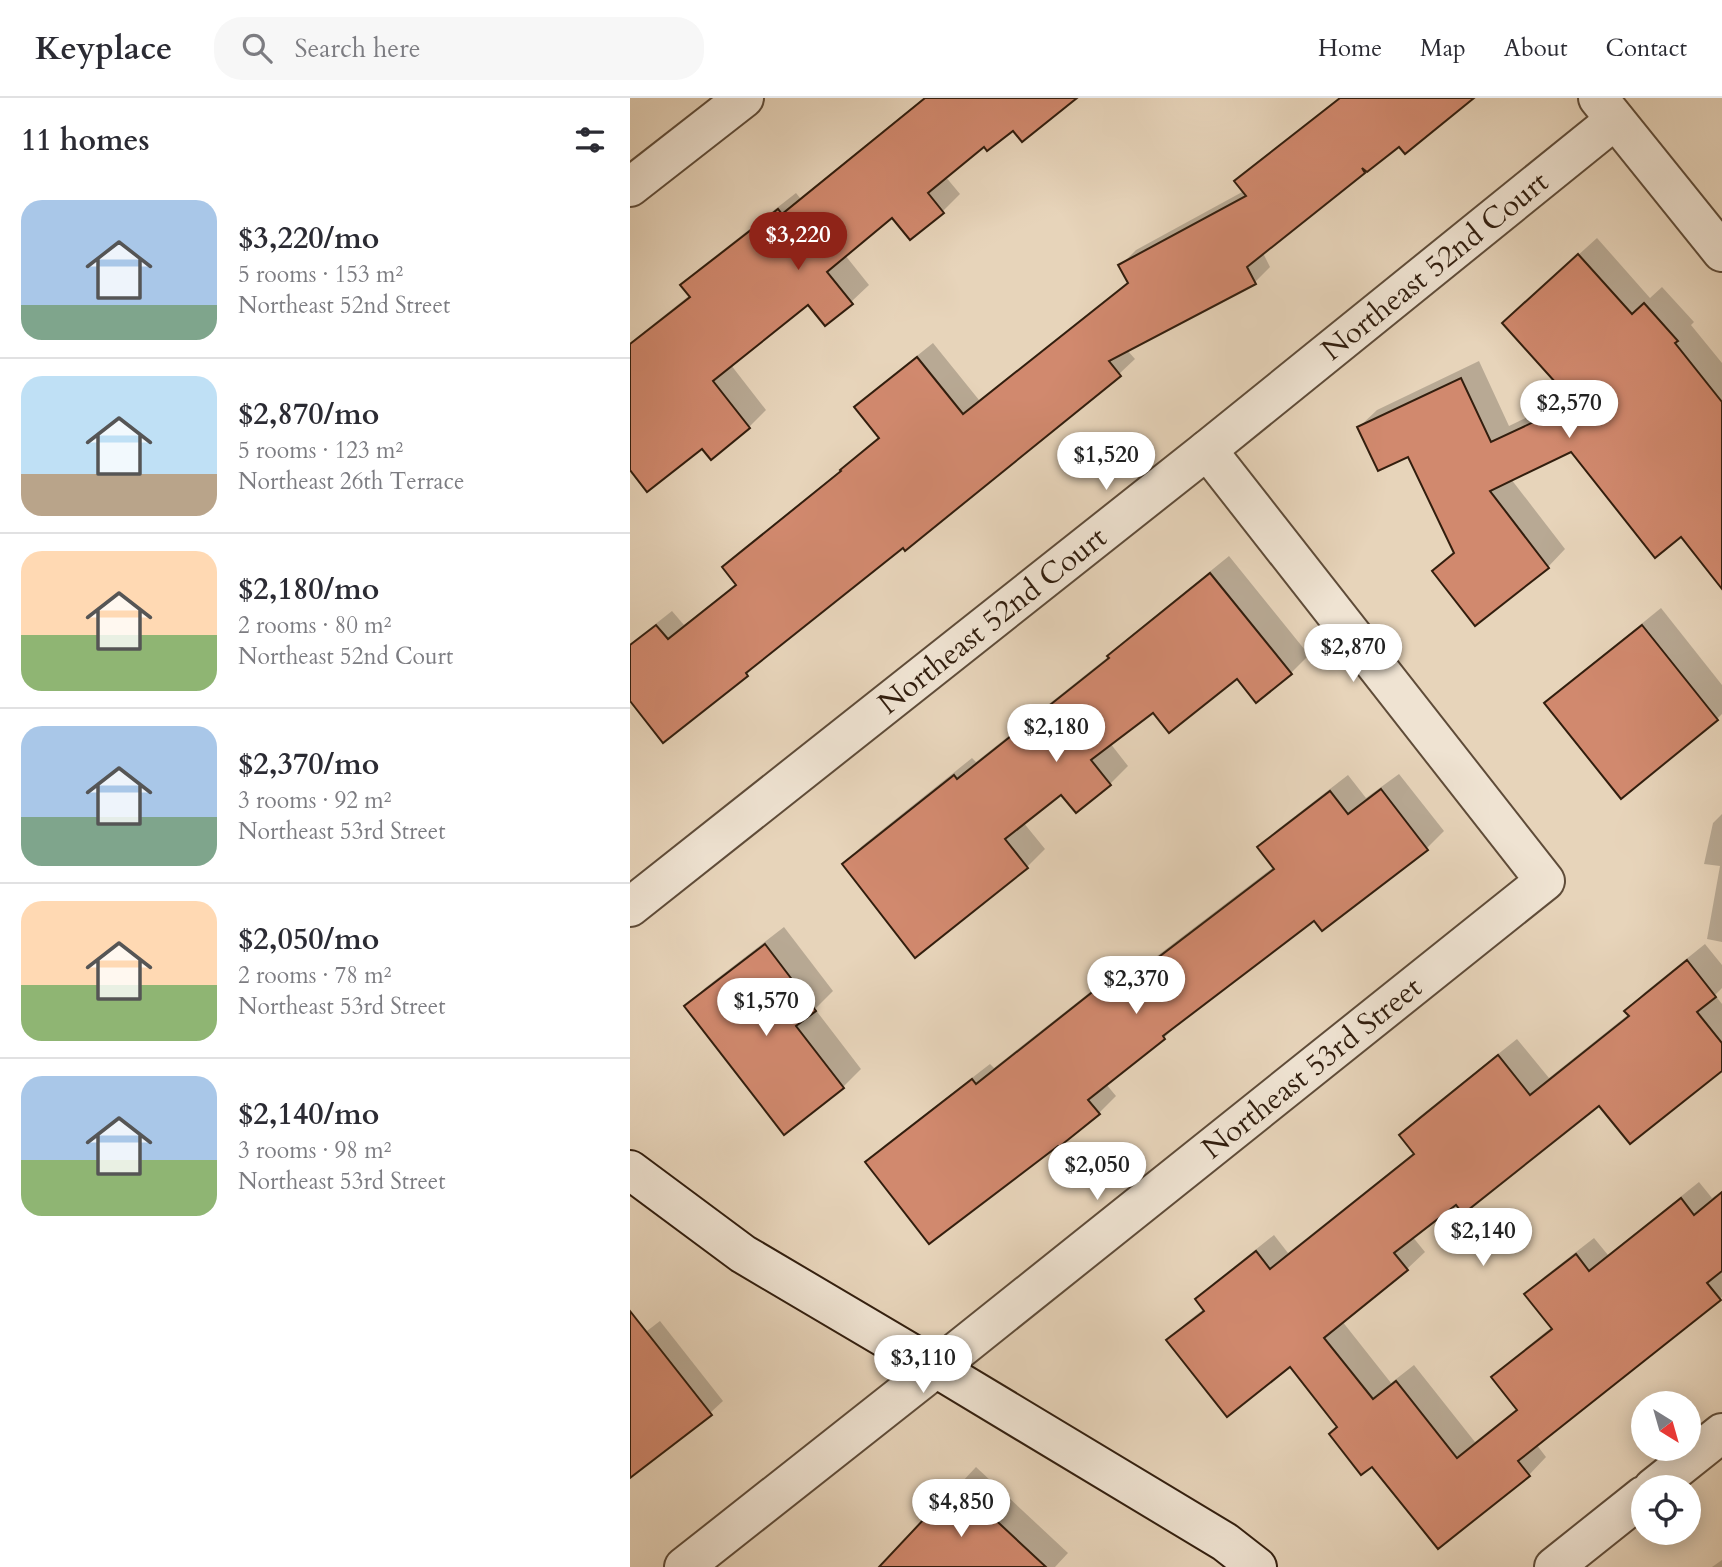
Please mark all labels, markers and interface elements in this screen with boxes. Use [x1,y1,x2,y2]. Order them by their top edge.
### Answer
search box [214,17,704,80]
text: Keyplace [35,26,172,71]
icon: search [238,29,276,67]
text: Search here [294,31,420,66]
text: Home [1318,32,1382,65]
text: Map [1420,32,1466,65]
text: About [1504,32,1568,65]
text: Contact [1606,32,1687,65]
text: 11 homes [21,120,150,161]
icon: filters [571,121,609,159]
street label: Northeast 52nd Court [1313,162,1558,370]
pin: $3,220 [741,212,855,272]
text: $3,220/mo [238,218,379,259]
text: $3,220 [765,219,831,250]
icon: home [77,228,161,312]
text: 5 rooms · 153 m² [238,259,403,290]
text: Northeast 52nd Street [238,290,450,321]
pin: $2,570 [1512,380,1626,440]
text: $2,570 [1536,387,1602,418]
text: $2,870/mo [238,394,379,435]
icon: home [77,404,161,488]
pin: $1,520 [1049,432,1163,492]
text: 5 rooms · 123 m² [238,435,403,466]
text: $1,520 [1073,439,1139,470]
text: Northeast 26th Terrace [238,466,464,497]
street label: Northeast 52nd Court [870,517,1116,724]
text: $2,180/mo [238,569,379,610]
icon: home [77,579,161,663]
text: 2 rooms · 80 m² [238,610,391,641]
pin: $2,870 [1296,624,1410,684]
text: $2,870 [1320,631,1386,662]
text: Northeast 52nd Court [238,641,453,672]
pin: $2,180 [999,704,1113,764]
text: $2,180 [1023,711,1089,742]
text: $2,370/mo [238,744,379,785]
icon: home [77,754,161,838]
text: 3 rooms · 92 m² [238,785,391,816]
text: Northeast 53rd Street [238,816,446,847]
text: $2,050/mo [238,919,379,960]
icon: home [77,929,161,1013]
pin: $2,370 [1079,956,1193,1016]
text: 2 rooms · 78 m² [238,960,391,991]
text: $2,370 [1103,963,1169,994]
street label: Northeast 53rd Street [1193,967,1431,1169]
pin: $1,570 [709,978,823,1038]
text: $1,570 [733,985,799,1016]
text: Northeast 53rd Street [238,991,446,1022]
text: $2,140/mo [238,1094,379,1135]
icon: home [77,1104,161,1188]
text: 3 rooms · 98 m² [238,1135,391,1166]
pin: $2,050 [1040,1142,1154,1202]
text: $2,050 [1064,1149,1130,1180]
text: Northeast 53rd Street [238,1166,446,1197]
pin: $2,140 [1426,1208,1540,1268]
text: $2,140 [1450,1215,1516,1246]
pin: $3,110 [866,1336,980,1395]
text: $3,110 [890,1342,956,1373]
north arrow [1631,1391,1701,1461]
map controls [1631,1391,1701,1545]
button: locate [1631,1475,1701,1545]
pin: $4,850 [904,1480,1018,1539]
text: $4,850 [928,1486,994,1517]

